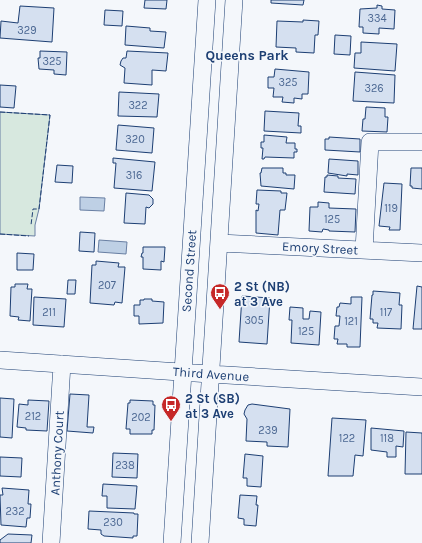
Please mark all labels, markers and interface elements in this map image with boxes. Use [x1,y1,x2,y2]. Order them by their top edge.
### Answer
house number: 334 [367,12,387,25]
house number: 329 [17,24,37,37]
district label: Queens Park [206,47,289,64]
house number: 325 [42,55,62,68]
house number: 325 [278,76,298,89]
house number: 326 [364,82,384,95]
house number: 322 [128,99,148,112]
house number: 320 [125,133,145,146]
house number: 316 [126,169,142,182]
house number: 119 [384,202,398,215]
house number: 125 [324,213,340,226]
street label: Second Street [179,229,199,313]
street label: Emory Street [282,239,358,257]
house number: 207 [98,279,116,292]
place label: 2 St (NB) at 3 Ave [234,279,290,309]
bus stop icon: 2 St (NB) at 3 Ave [209,282,231,310]
house number: 211 [42,306,56,319]
house number: 117 [380,306,392,319]
house number: 305 [244,314,264,327]
house number: 121 [344,315,358,328]
house number: 125 [298,325,314,338]
street label: Third Avenue [172,364,250,384]
place label: 2 St (SB) at 3 Ave [185,391,240,421]
bus stop icon: 2 St (SB) at 3 Ave [160,394,182,422]
house number: 212 [25,410,41,423]
street label: Anthony Court [47,410,67,496]
house number: 202 [131,411,151,424]
house number: 239 [258,424,278,437]
house number: 122 [339,432,355,445]
house number: 118 [380,432,394,445]
house number: 238 [115,459,135,472]
house number: 232 [5,505,25,518]
house number: 230 [103,516,123,529]

